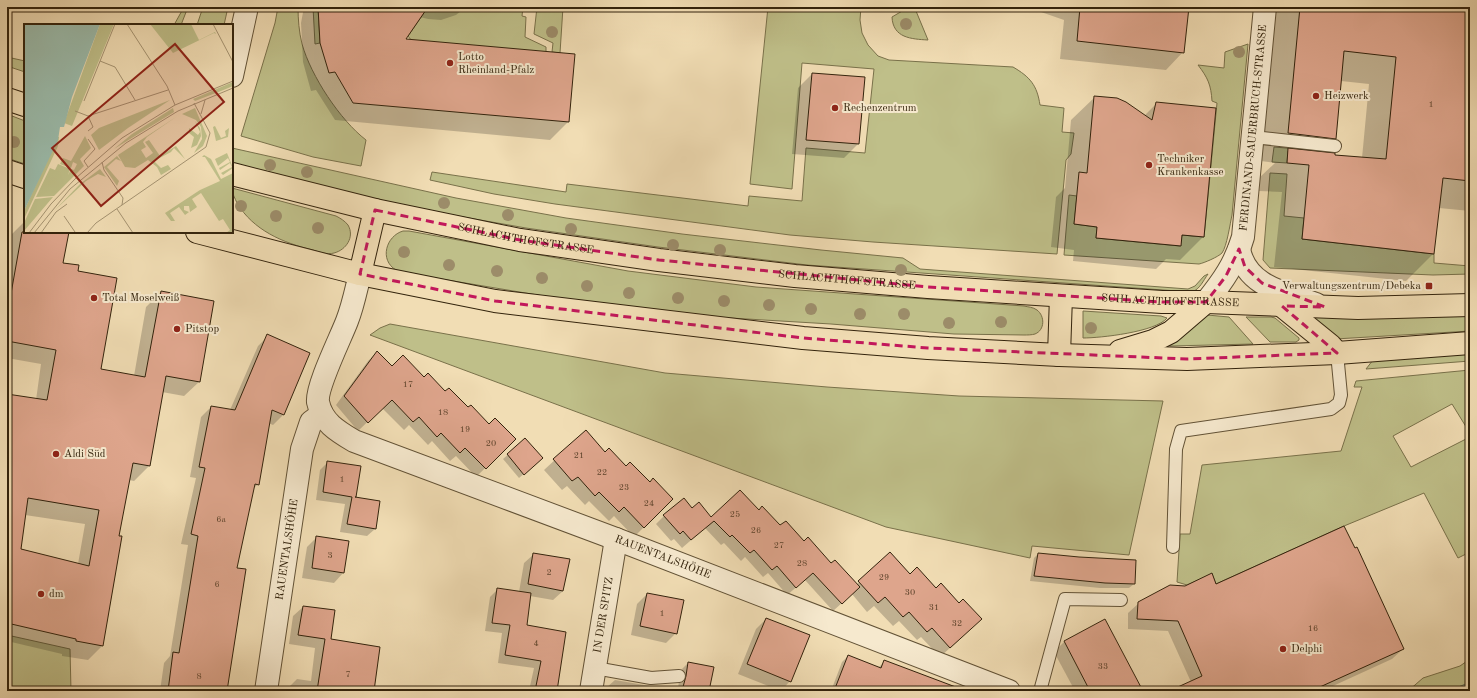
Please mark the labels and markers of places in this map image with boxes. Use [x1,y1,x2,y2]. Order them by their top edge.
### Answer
place label: Lotto Rheinland-Pfalz [458,52,534,76]
marker: Lotto Rheinland-Pfalz [445,58,455,68]
marker: Heizwerk [1311,91,1321,101]
place label: Heizwerk [1324,91,1369,102]
marker: Rechenzentrum [830,103,840,113]
place label: Rechenzentrum [843,103,917,114]
place label: Techniker Krankenkasse [1157,154,1224,178]
marker: Techniker Krankenkasse [1144,160,1154,170]
place label: Verwaltungszentrum/Debeka [1282,281,1422,292]
marker: Verwaltungszentrum/Debeka [1424,281,1434,291]
marker: Total Moselweiß [89,293,99,303]
place label: Total Moselweiß [102,293,179,304]
marker: Pitstop [172,324,182,334]
place label: Pitstop [185,324,219,335]
marker: Aldi Süd [51,449,61,459]
place label: Aldi Süd [64,449,106,460]
marker: dm [36,589,46,599]
place label: dm [49,589,64,600]
marker: Delphi [1278,644,1288,654]
place label: Delphi [1291,644,1322,655]

